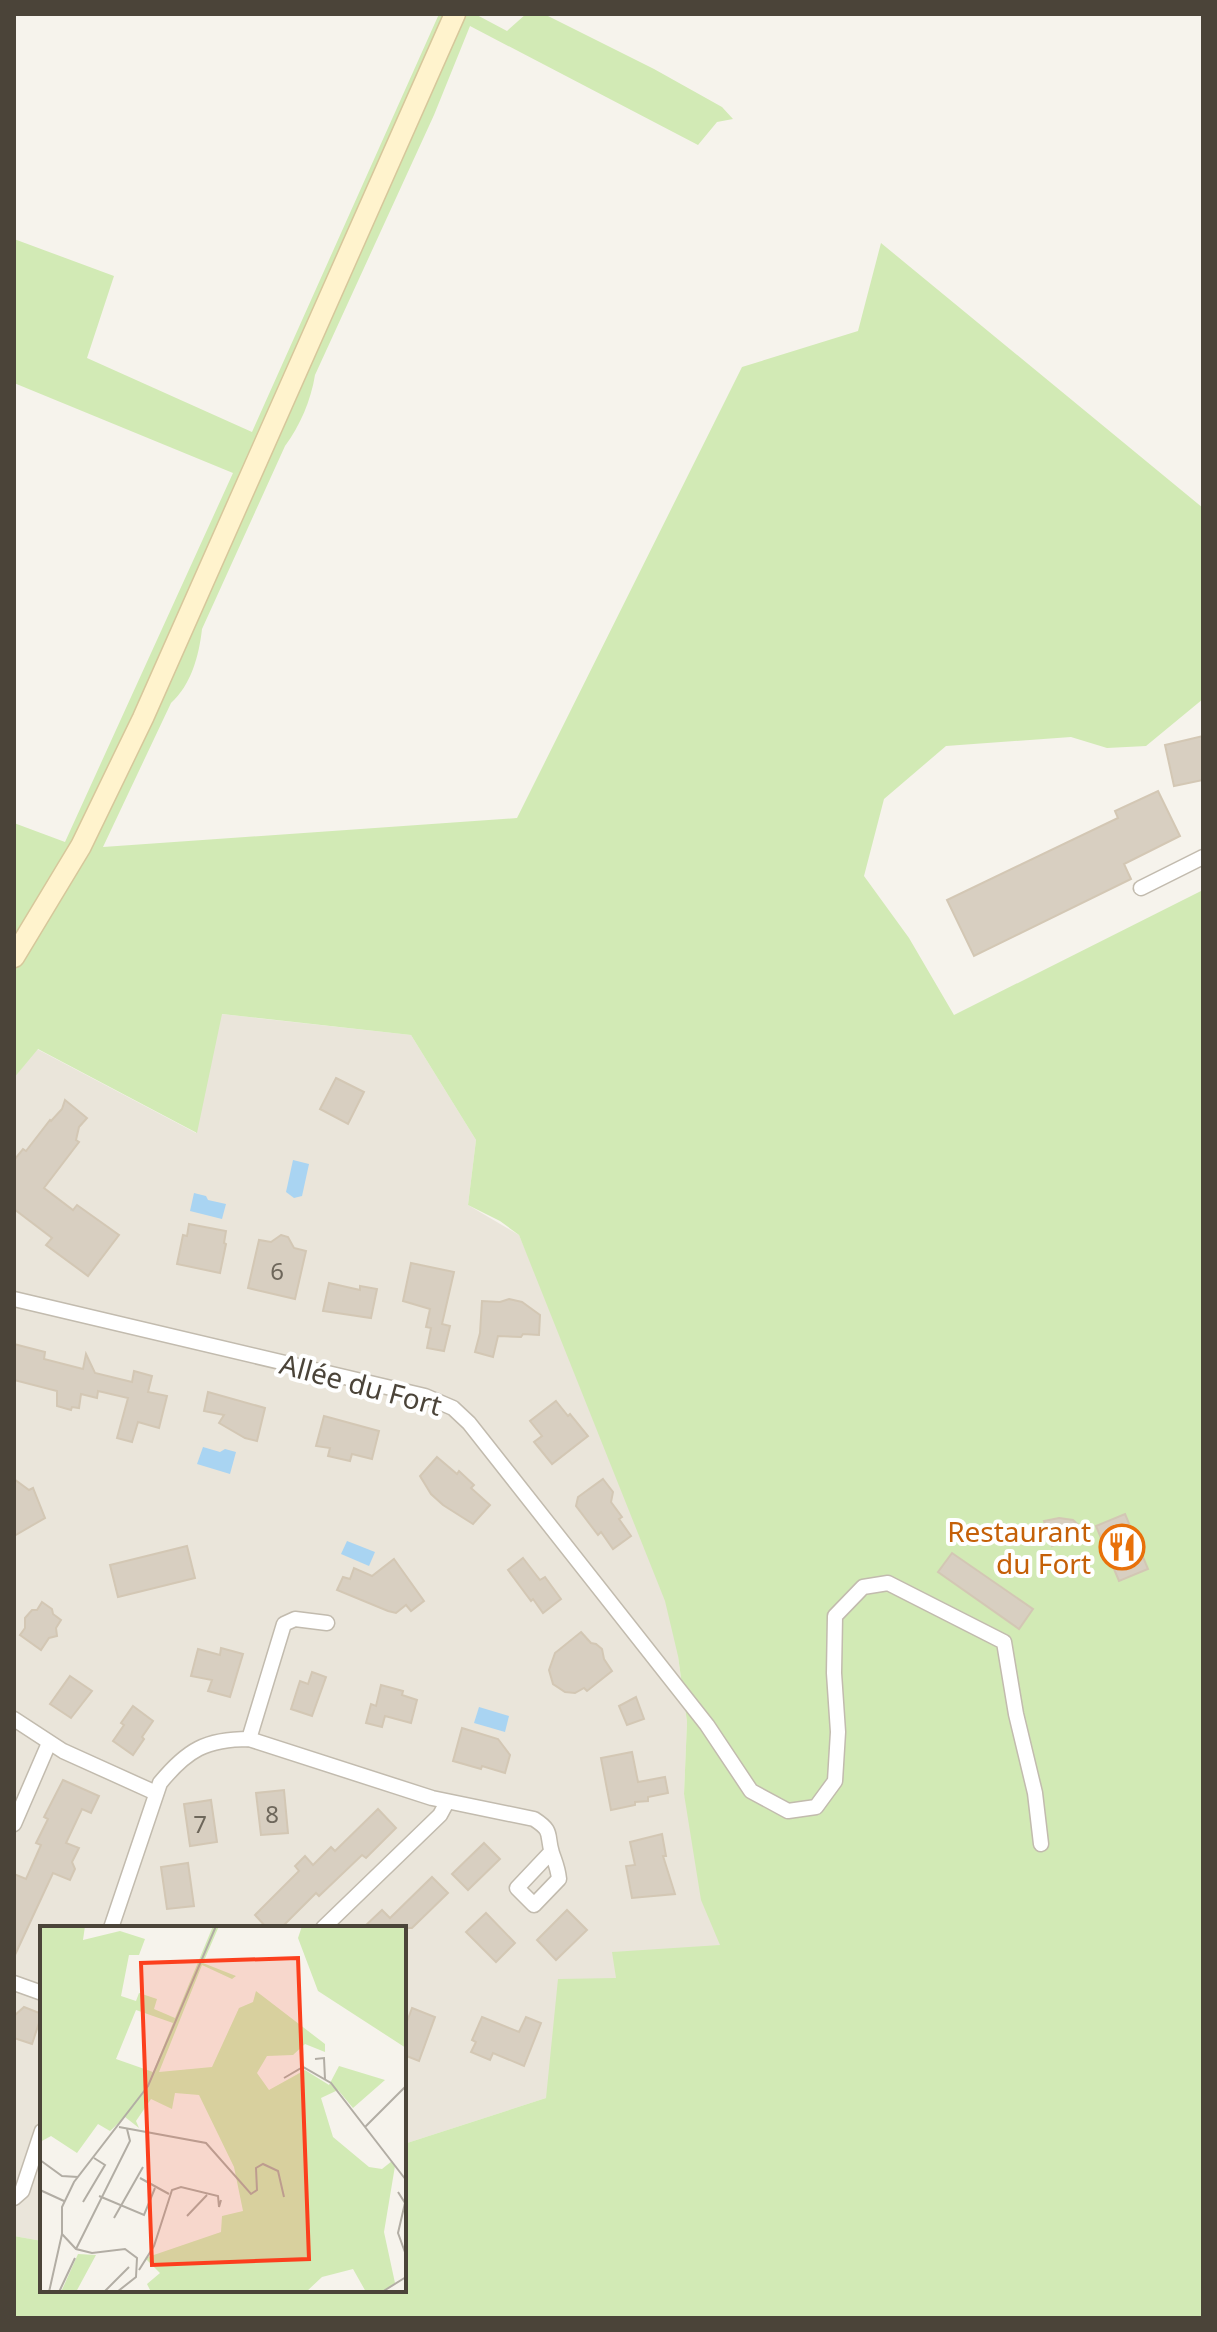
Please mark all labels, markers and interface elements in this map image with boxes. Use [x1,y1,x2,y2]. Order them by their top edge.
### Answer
house number: 6 [270,1254,284,1287]
street label: Allée du Fort [276,1344,446,1424]
place label: Restaurant du Fort [947,1512,1091,1582]
restaurant icon: Restaurant du Fort [1098,1523,1146,1571]
house number: 8 [265,1797,279,1830]
house number: 7 [193,1807,207,1840]
inset map [40,1926,406,2292]

